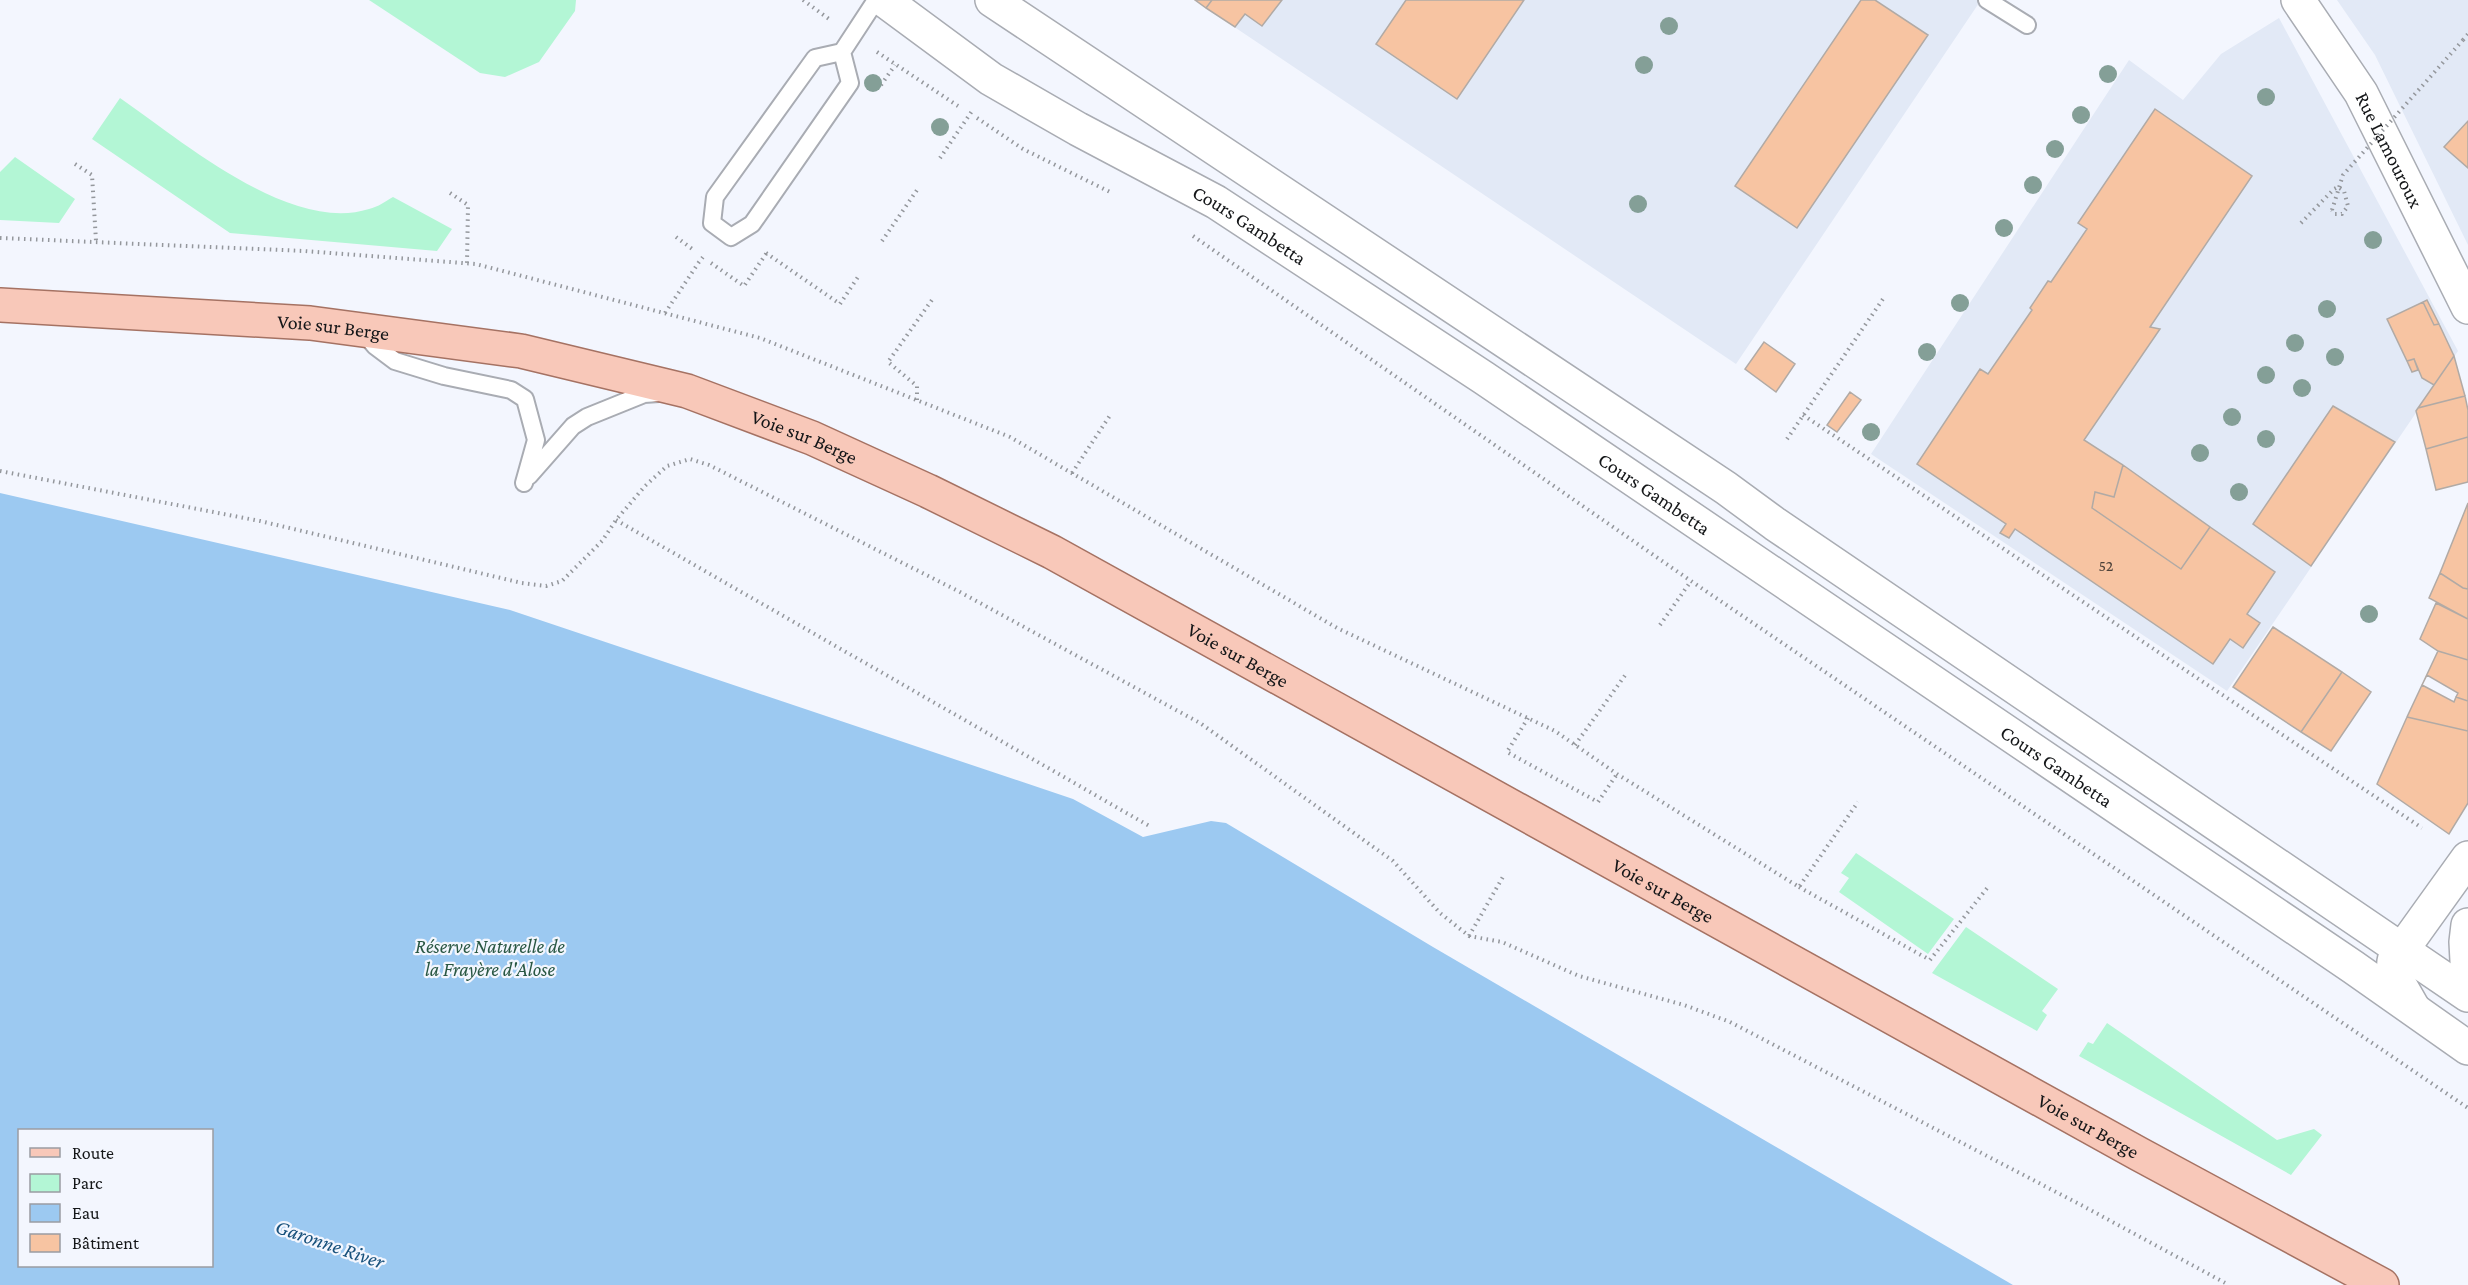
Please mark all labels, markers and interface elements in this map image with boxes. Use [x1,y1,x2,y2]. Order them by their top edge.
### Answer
street label: Rue Lamouroux [2351,88,2428,212]
street label: Cours Gambetta [1189,181,1310,269]
street label: Voie sur Berge [277,310,391,344]
street label: Voie sur Berge [748,405,861,468]
street label: Cours Gambetta [1594,448,1715,539]
house number: 52 [2099,557,2114,574]
street label: Voie sur Berge [1183,618,1293,692]
street label: Cours Gambetta [1997,721,2117,812]
street label: Voie sur Berge [1609,854,1718,927]
park label: Réserve Naturelle de la Frayère d'Alose [415,935,565,981]
street label: Voie sur Berge [2034,1089,2143,1163]
legend [18,1129,213,1267]
text: Route [72,1143,114,1163]
text: Parc [72,1173,103,1193]
text: Eau [72,1203,100,1223]
water label: Garonne River [272,1214,388,1274]
text: Bâtiment [72,1233,140,1253]

